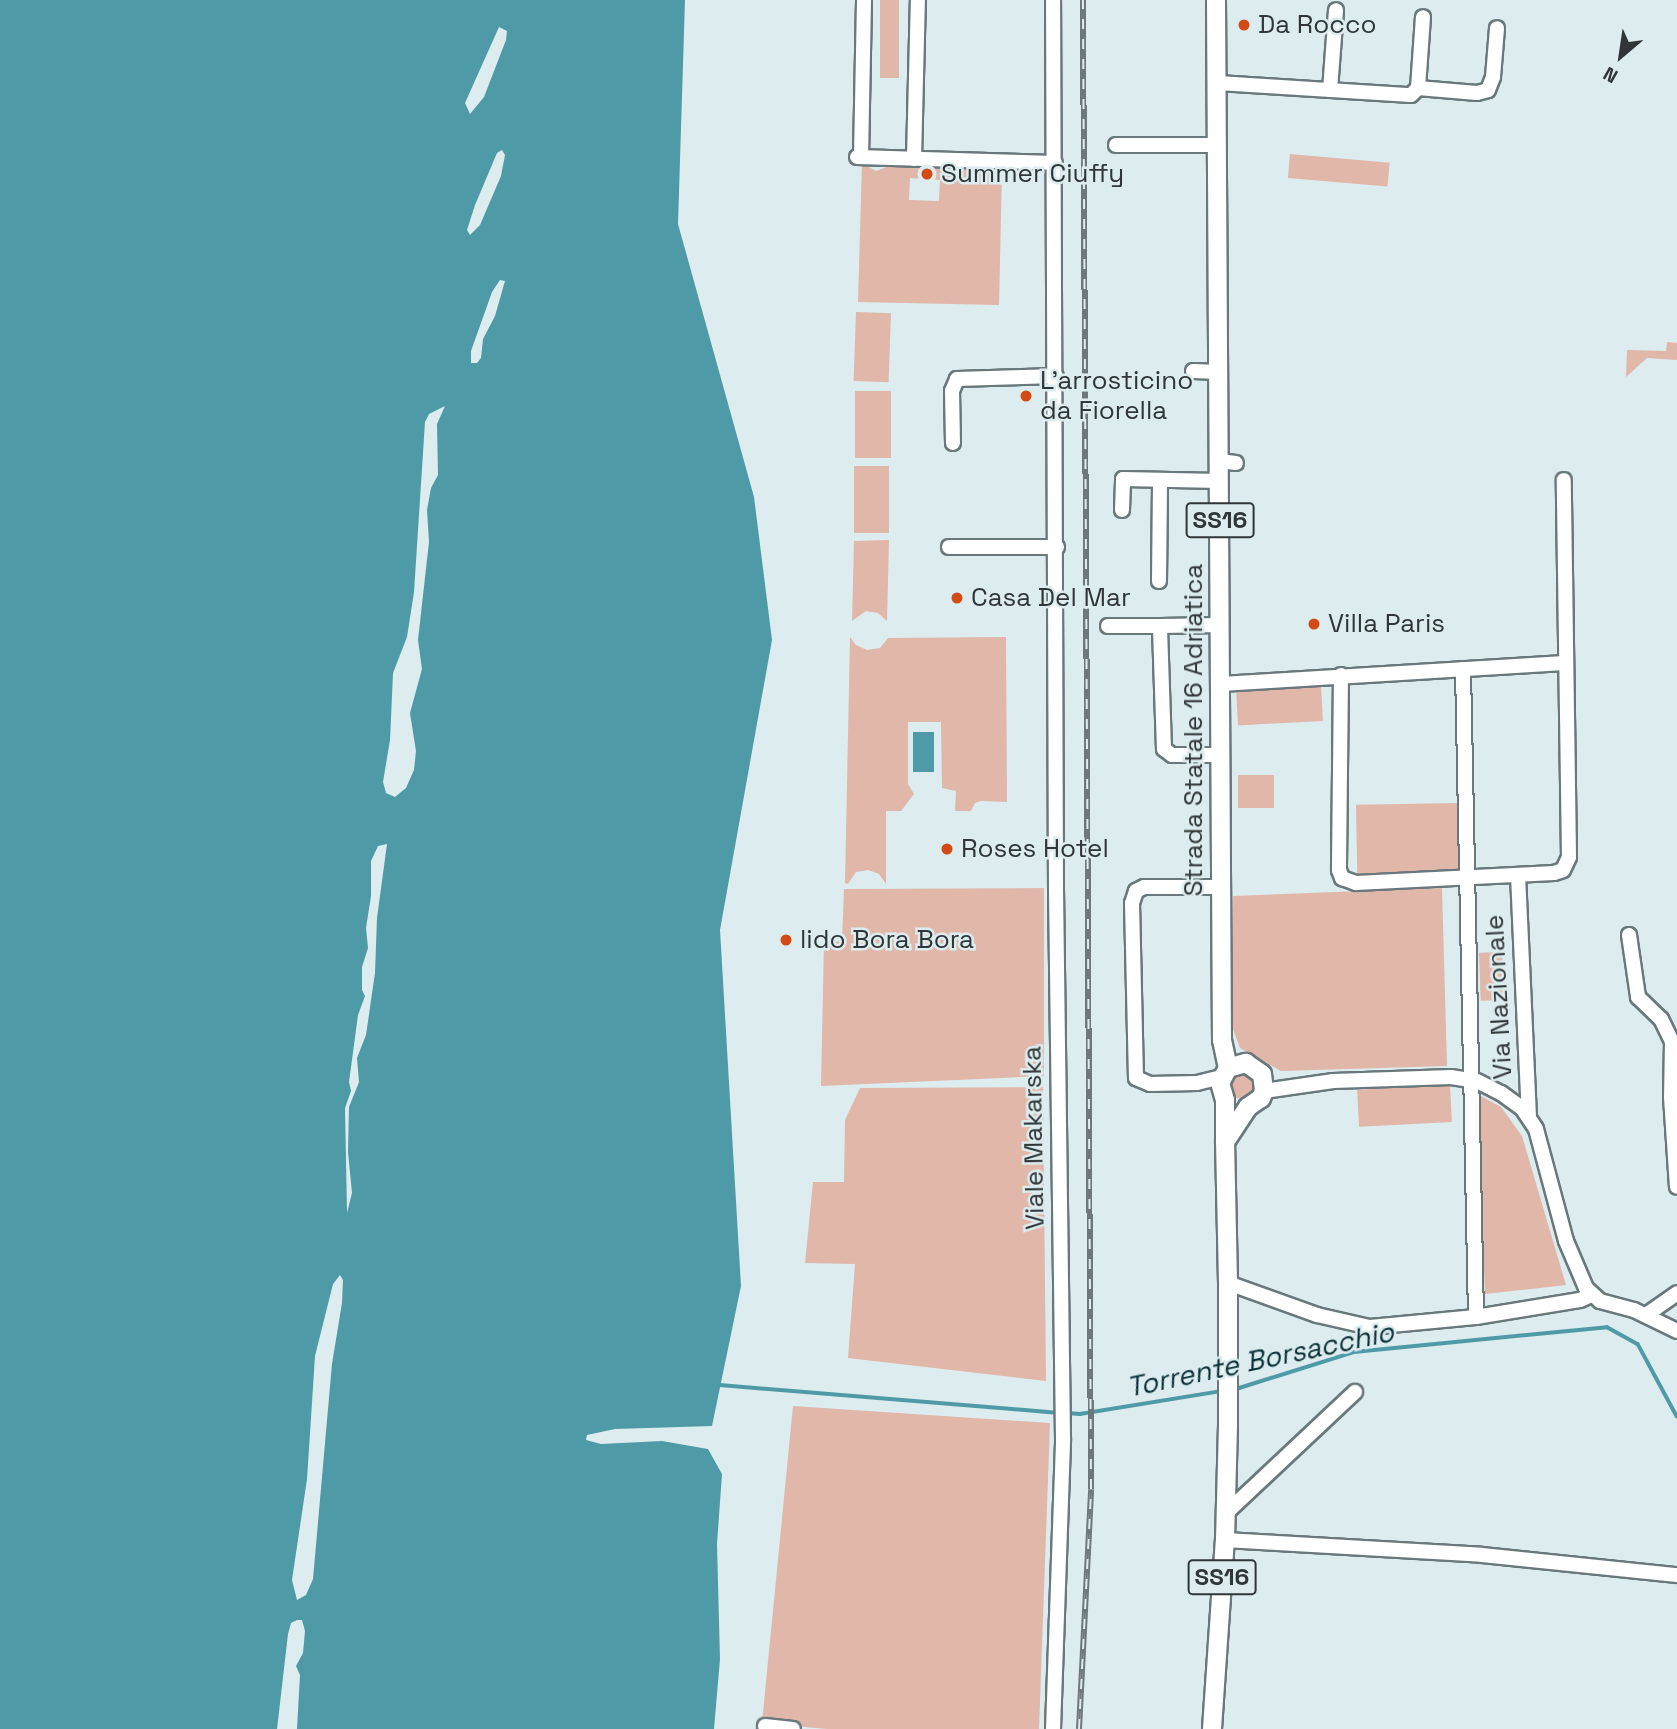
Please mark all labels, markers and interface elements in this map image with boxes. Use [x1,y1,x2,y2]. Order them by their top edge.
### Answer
place label: Da Rocco [1258,9,1377,41]
marker: Da Rocco [1236,17,1252,33]
north arrow [1586,21,1656,91]
text: N [1599,61,1622,89]
place label: Summer Ciuffy [941,158,1124,190]
marker: Summer Ciuffy [919,166,935,182]
place label: L'arrosticino da Fiorella [1040,365,1193,426]
marker: L'arrosticino da Fiorella [1018,388,1034,404]
road number: SS16 [1185,500,1255,540]
street label: Strada Statale 16 Adriatica [1178,563,1210,897]
place label: Casa Del Mar [971,582,1131,614]
marker: Casa Del Mar [949,590,965,606]
place label: Villa Paris [1328,608,1445,640]
marker: Villa Paris [1306,616,1322,632]
place label: Roses Hotel [961,833,1109,865]
marker: Roses Hotel [939,841,955,857]
street label: Via Nazionale [1479,914,1519,1080]
place label: lido Bora Bora [800,924,974,956]
marker: lido Bora Bora [778,932,794,948]
street label: Viale Makarska [1017,1046,1051,1230]
water label: Torrente Borsacchio [1123,1314,1397,1404]
road number: SS16 [1187,1556,1257,1597]

